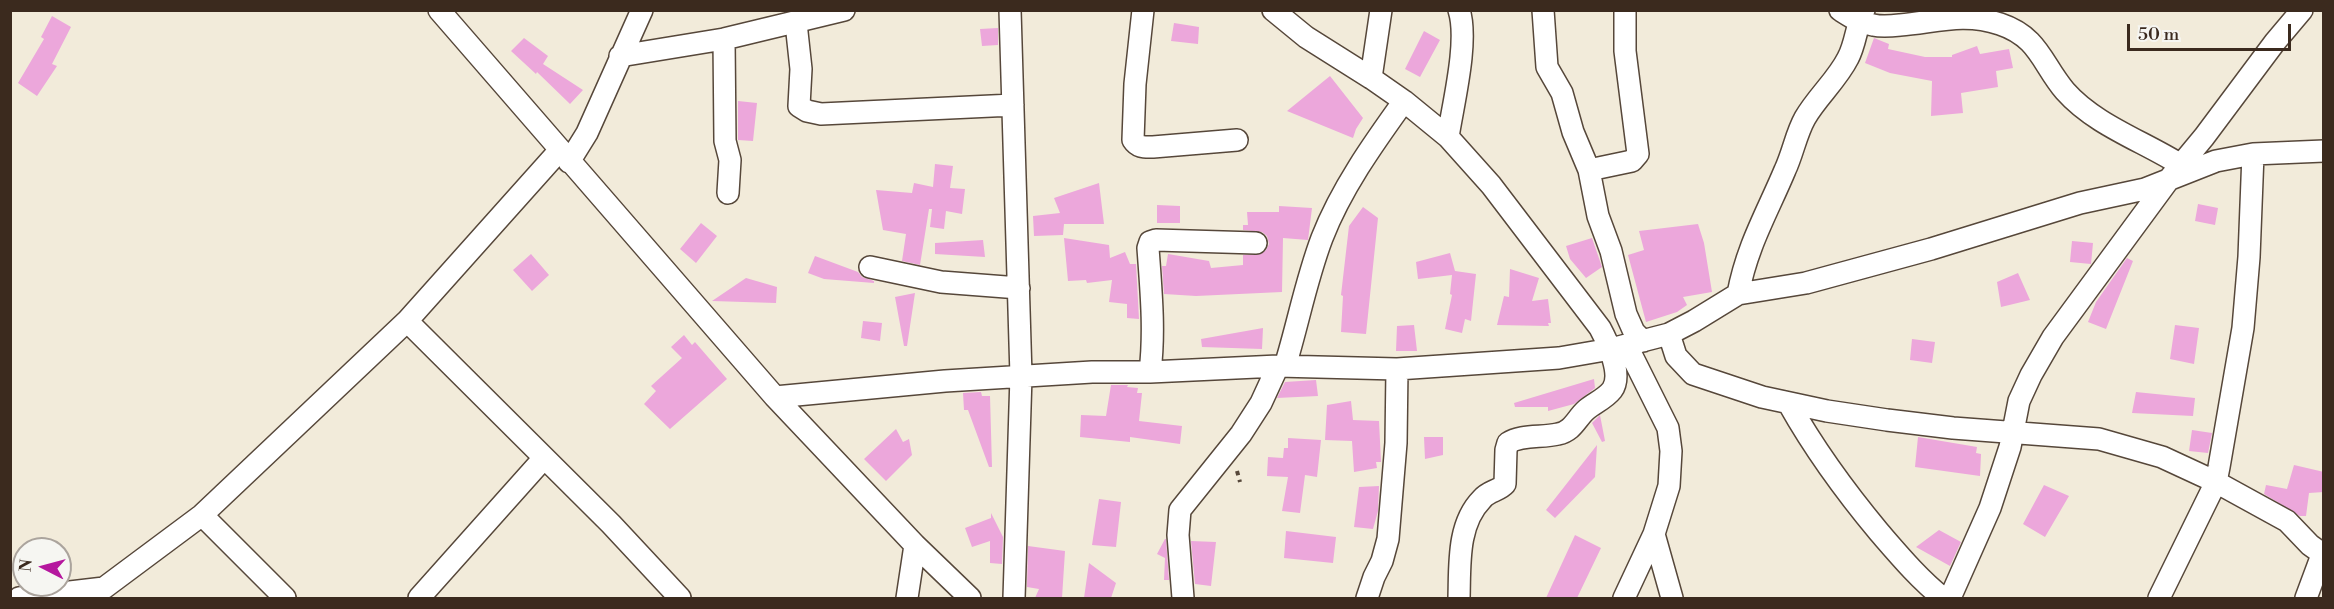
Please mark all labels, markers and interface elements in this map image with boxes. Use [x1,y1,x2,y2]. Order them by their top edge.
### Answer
scale bar [2130,12,2294,50]
text: 50 m [2138,23,2179,46]
north arrow [12,537,72,597]
text: N [15,558,37,573]

